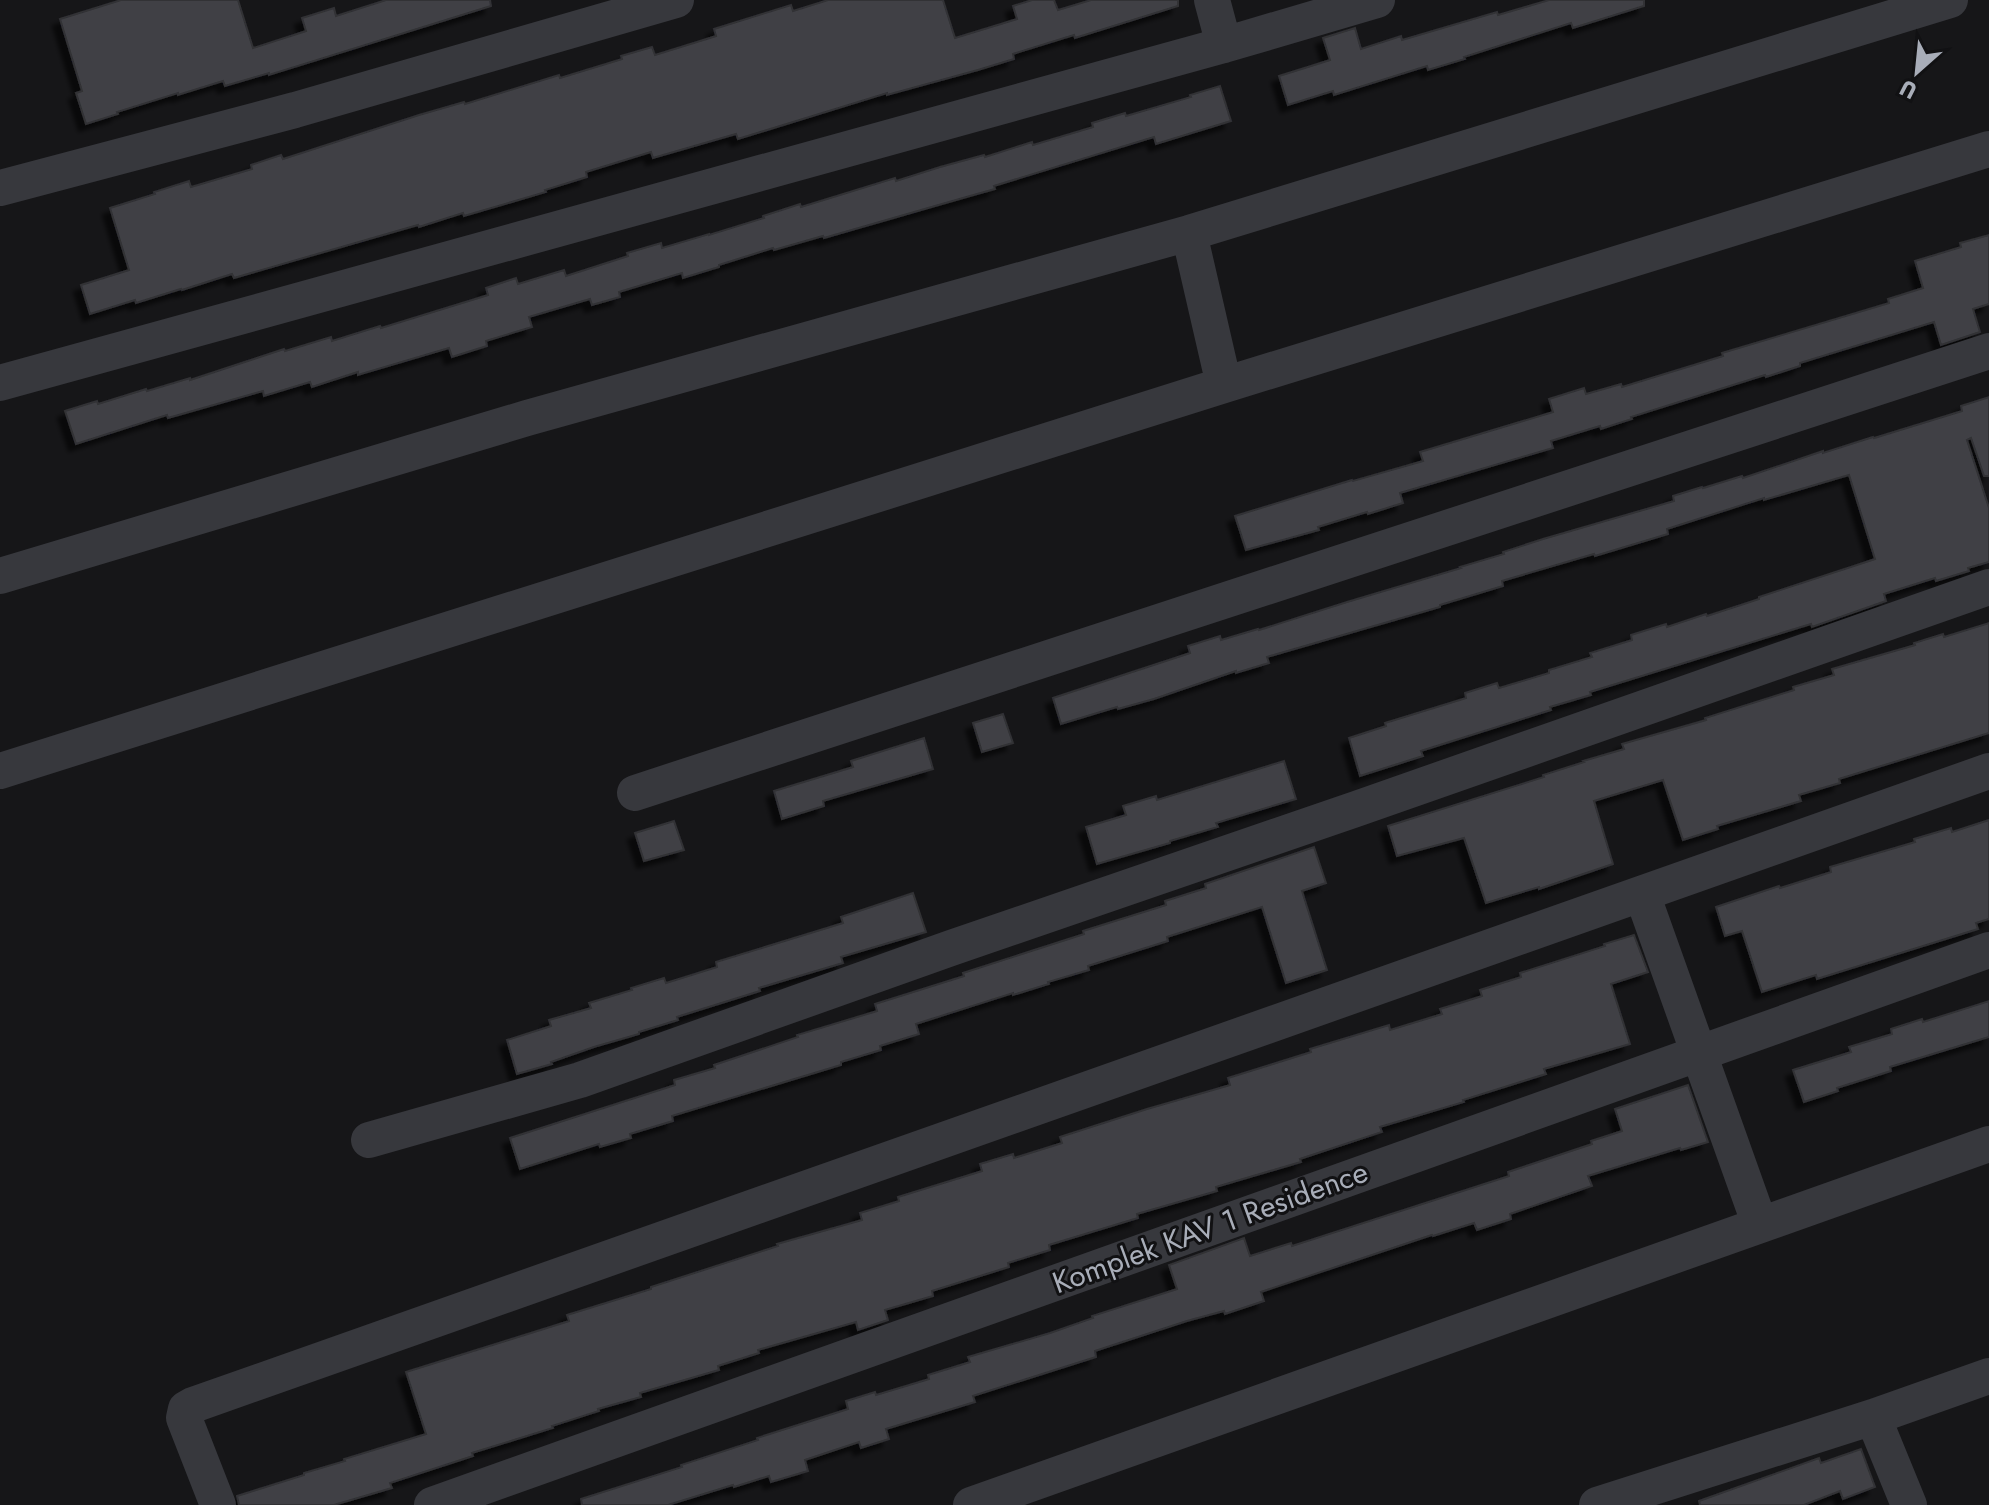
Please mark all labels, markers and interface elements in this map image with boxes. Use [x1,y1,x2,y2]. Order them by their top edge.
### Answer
north arrow [1877,32,1957,112]
text: U [1894,72,1922,108]
street label: Komplek KAV 1 Residence [1046,1150,1374,1304]

